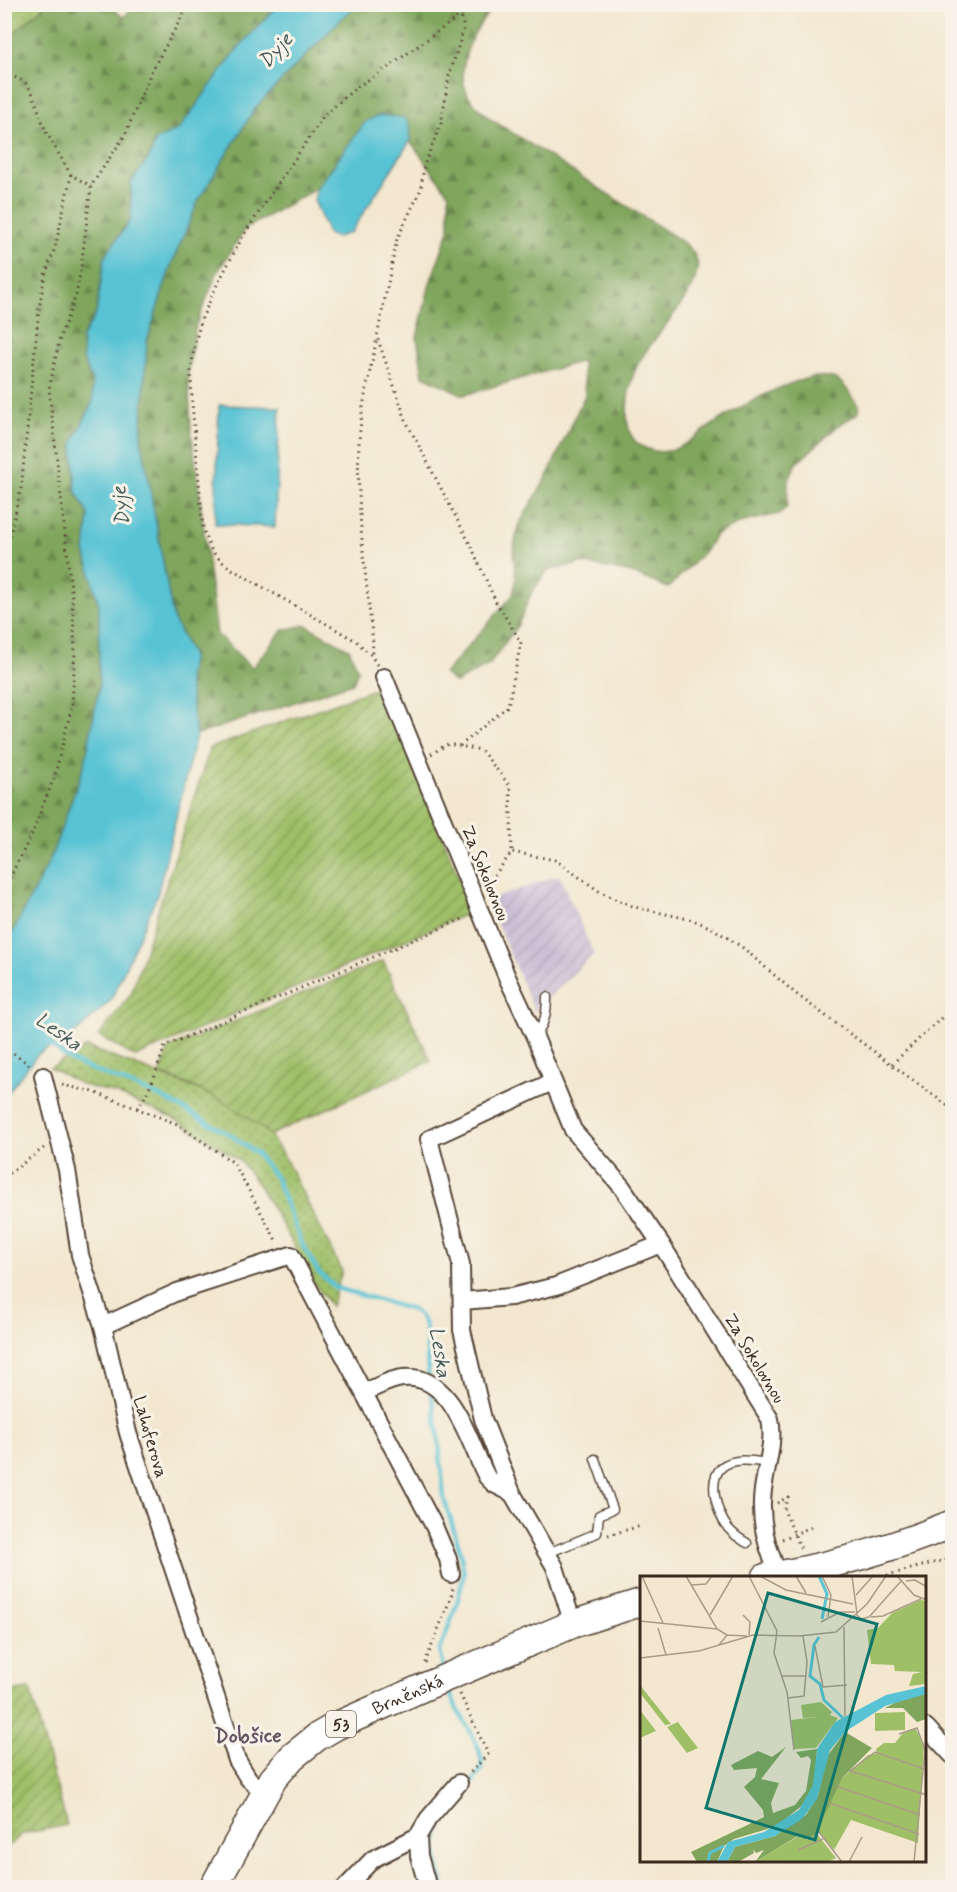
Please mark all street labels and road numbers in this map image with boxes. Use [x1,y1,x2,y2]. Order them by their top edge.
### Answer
street label: Za Sokolovnou [455,822,515,925]
street label: Za Sokolovnou [718,1309,790,1408]
street label: Lahoferova [127,1393,173,1481]
street label: Brněnská [369,1669,448,1721]
road number: 53 [326,1711,356,1737]

